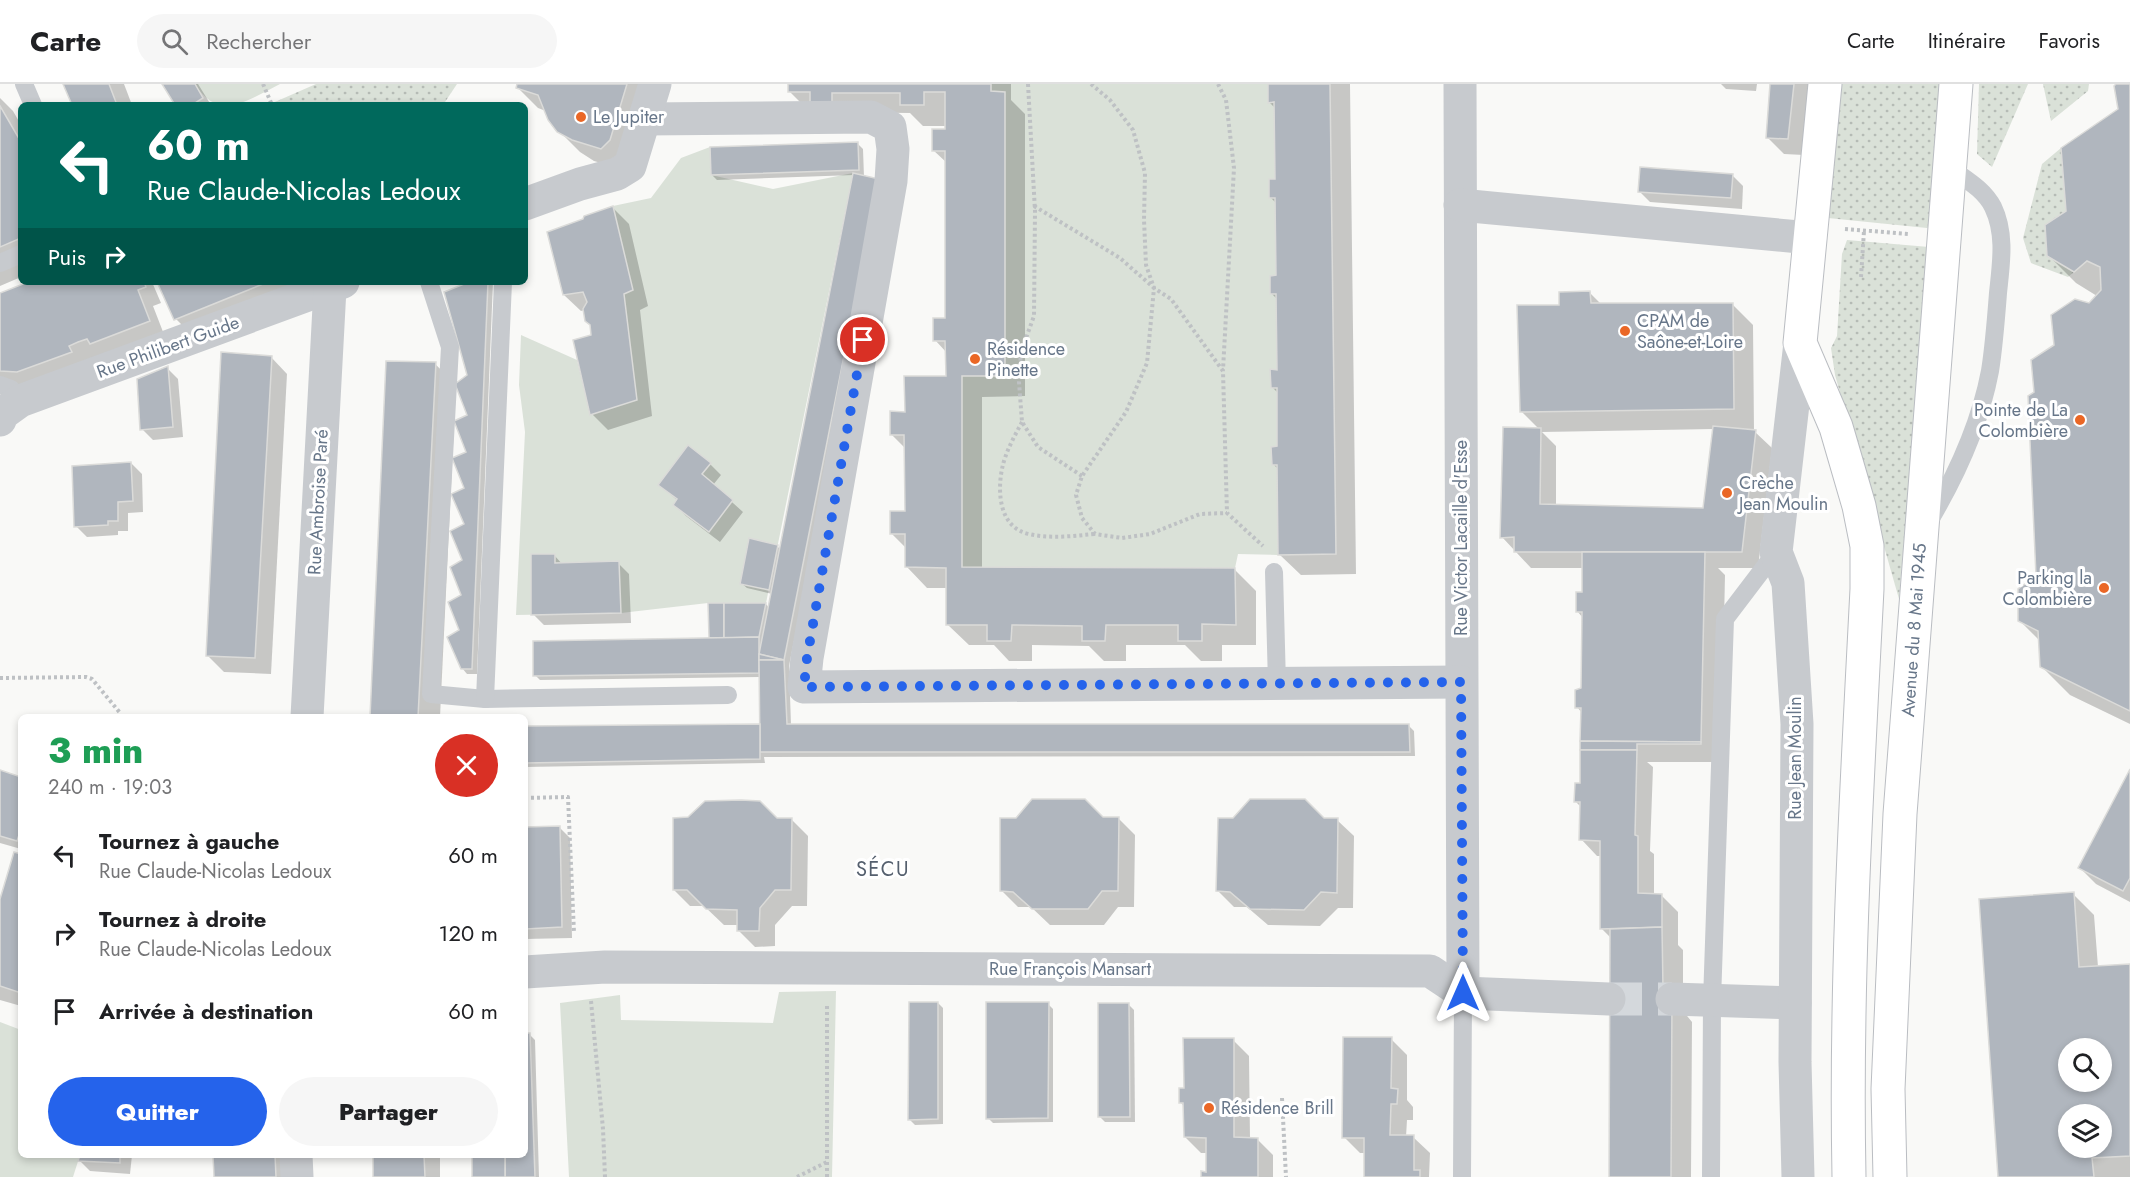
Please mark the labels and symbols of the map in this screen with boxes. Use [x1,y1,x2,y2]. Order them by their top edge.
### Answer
place label: Le Jupiter [593,104,665,130]
marker: Le Jupiter [574,110,588,124]
place label: CPAM de Saône-et-Loire [1637,308,1743,355]
street label: Rue Philibert Guide [93,309,243,385]
pin [837,314,888,365]
marker: CPAM de Saône-et-Loire [1618,324,1632,338]
place label: Résidence Pinette [987,336,1065,383]
marker: Résidence Pinette [968,352,982,366]
place label: Pointe de La Colombière [1974,397,2068,444]
marker: Pointe de La Colombière [2073,413,2087,427]
street label: Rue Ambroise Paré [301,428,335,576]
street label: Rue Victor Lacaille d'Esse [1448,440,1474,636]
place label: Crèche Jean Moulin [1737,470,1828,517]
marker: Crèche Jean Moulin [1720,486,1734,500]
street label: Avenue du 8 Mai 1945 [1895,542,1933,718]
place label: Parking la Colombière [2002,565,2092,612]
marker: Parking la Colombière [2097,581,2111,595]
street label: Rue Jean Moulin [1782,696,1808,820]
district label: SÉCU [856,855,910,884]
street label: Rue François Mansart [989,956,1152,982]
position arrow [1431,961,1495,1025]
place label: Résidence Brill [1221,1095,1334,1121]
marker: Résidence Brill [1202,1101,1216,1115]

